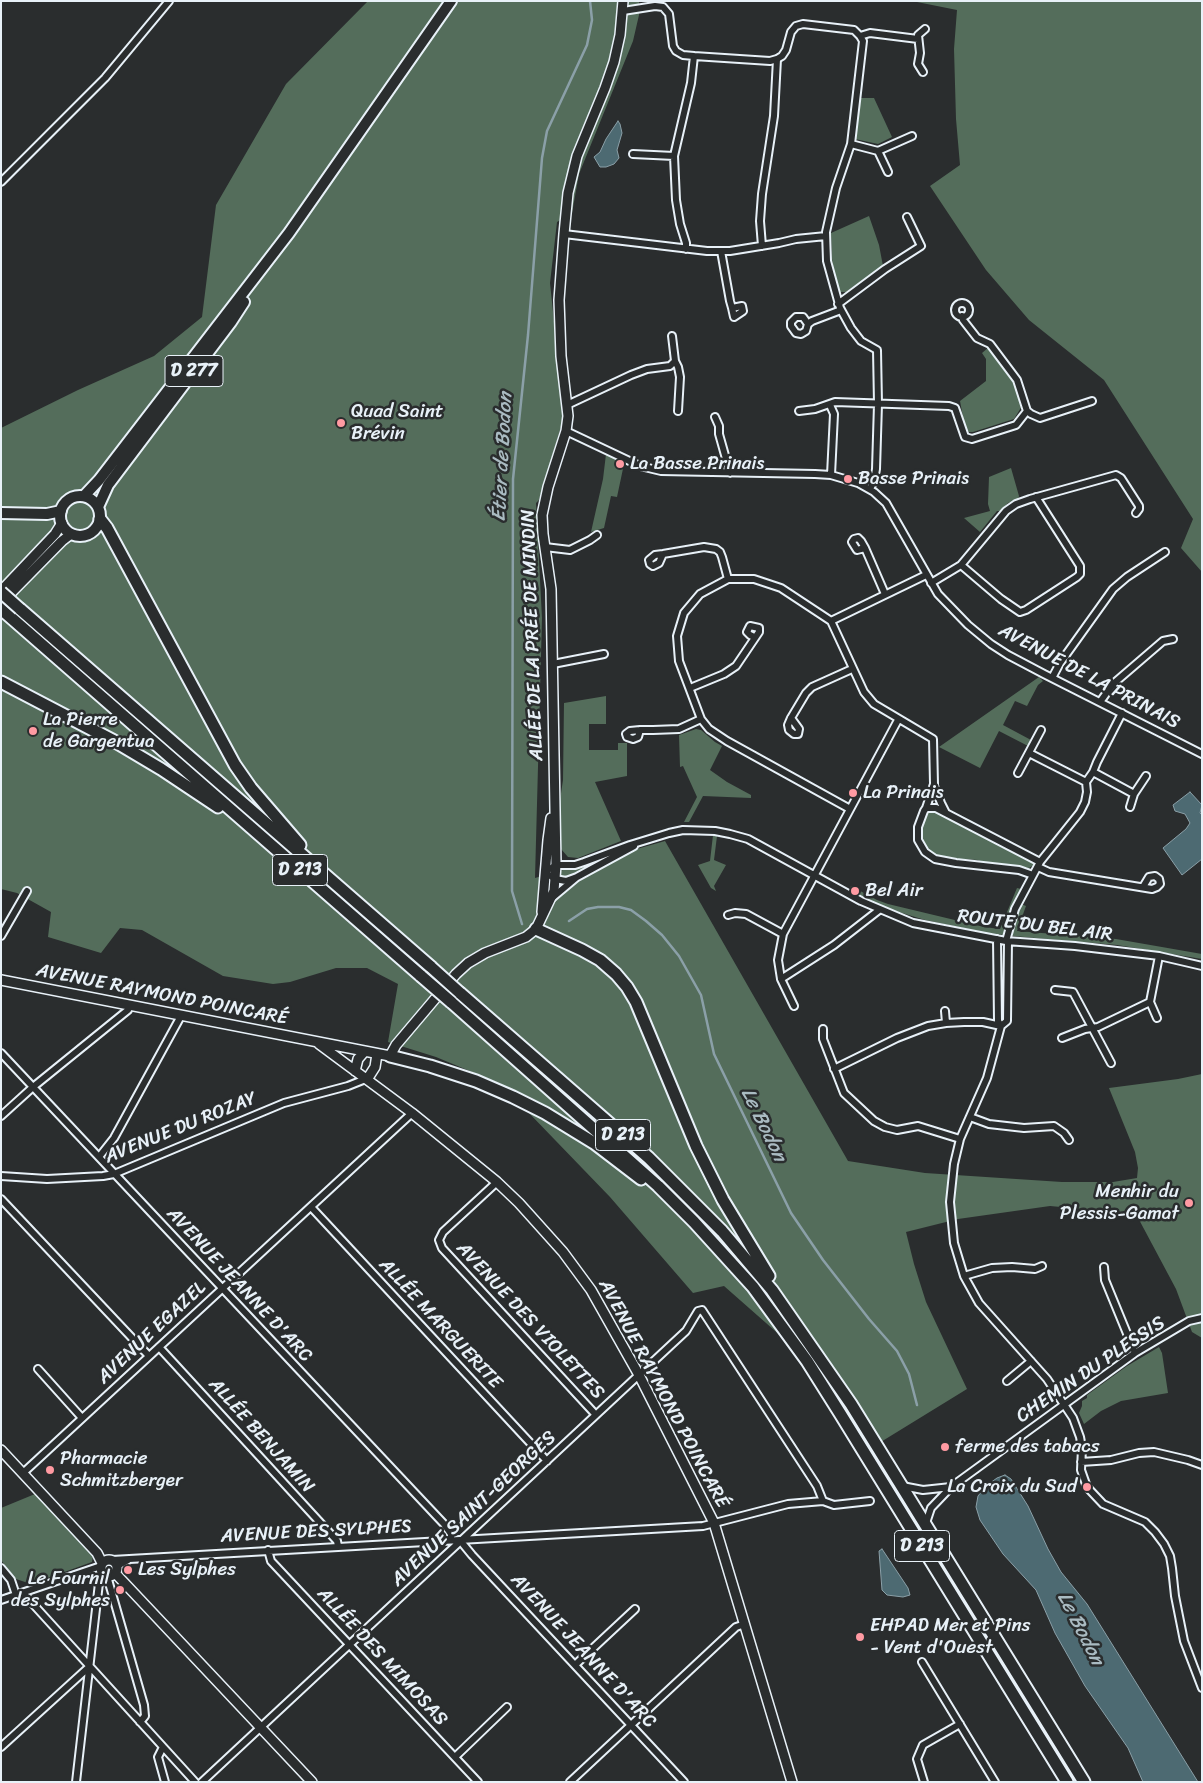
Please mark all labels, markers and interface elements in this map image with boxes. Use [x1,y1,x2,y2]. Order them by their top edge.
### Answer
road number: D 277 [165,356,223,386]
water label: Étier de Bodon [488,392,518,522]
place label: Quad Saint Brévin [351,401,443,445]
marker: Quad Saint Brévin [335,417,347,429]
place label: La Basse Prinais [630,453,764,475]
marker: La Basse Prinais [614,458,626,470]
place label: Basse Prinais [858,468,969,490]
marker: Basse Prinais [842,473,854,485]
street label: ALLÉE DE LA PRÉE DE MINDIN [517,509,549,761]
street label: AVENUE DE LA PRINAIS [994,619,1184,735]
place label: La Pierre de Gargentua [43,709,155,753]
marker: La Pierre de Gargentua [27,725,39,737]
place label: La Prinais [863,782,944,804]
marker: La Prinais [847,787,859,799]
road number: D 213 [272,854,328,886]
place label: Bel Air [865,880,923,902]
marker: Bel Air [849,885,861,897]
street label: ROUTE DU BEL AIR [956,905,1114,947]
street label: AVENUE RAYMOND POINCARÉ [34,959,290,1031]
water label: Le Bodon [735,1084,791,1166]
street label: AVENUE DU ROZAY [102,1087,260,1169]
road number: D 213 [596,1120,650,1150]
place label: Menhir du Plessis-Gamat [1060,1181,1179,1225]
marker: Menhir du Plessis-Gamat [1183,1197,1195,1209]
street label: AVENUE JEANNE D'ARC [161,1203,317,1367]
street label: AVENUE DES VIOLETTES [451,1238,609,1404]
street label: ALLÉE MARGUERITE [374,1254,506,1394]
street label: AVENUE RAYMOND POINCARÉ [593,1276,733,1512]
street label: AVENUE EGAZEL [93,1277,211,1389]
street label: CHEMIN DU PLESSIS [1012,1312,1170,1428]
street label: ALLÉE BENJAMIN [203,1374,319,1498]
street label: AVENUE SAINT-GEORGES [387,1426,561,1592]
place label: ferme des tabacs [955,1436,1099,1458]
marker: ferme des tabacs [939,1441,951,1453]
place label: Pharmacie Schmitzberger [60,1448,183,1492]
marker: Pharmacie Schmitzberger [44,1464,56,1476]
place label: La Croix du Sud [947,1476,1077,1498]
marker: La Croix du Sud [1081,1481,1093,1493]
street label: AVENUE DES SYLPHES [220,1516,412,1548]
road number: D 213 [894,1530,950,1562]
place label: Les Sylphes [138,1559,236,1581]
marker: Les Sylphes [122,1564,134,1576]
place label: Le Fournil des Sylphes [11,1568,110,1612]
street label: AVENUE JEANNE D'ARC [505,1569,661,1733]
street label: ALLÉE DES MIMOSAS [312,1583,452,1731]
marker: Le Fournil des Sylphes [114,1584,126,1596]
water label: Le Bodon [1051,1588,1109,1670]
place label: EHPAD Mer et Pins - Vent d'Ouest [870,1615,1031,1659]
marker: EHPAD Mer et Pins - Vent d'Ouest [854,1631,866,1643]

